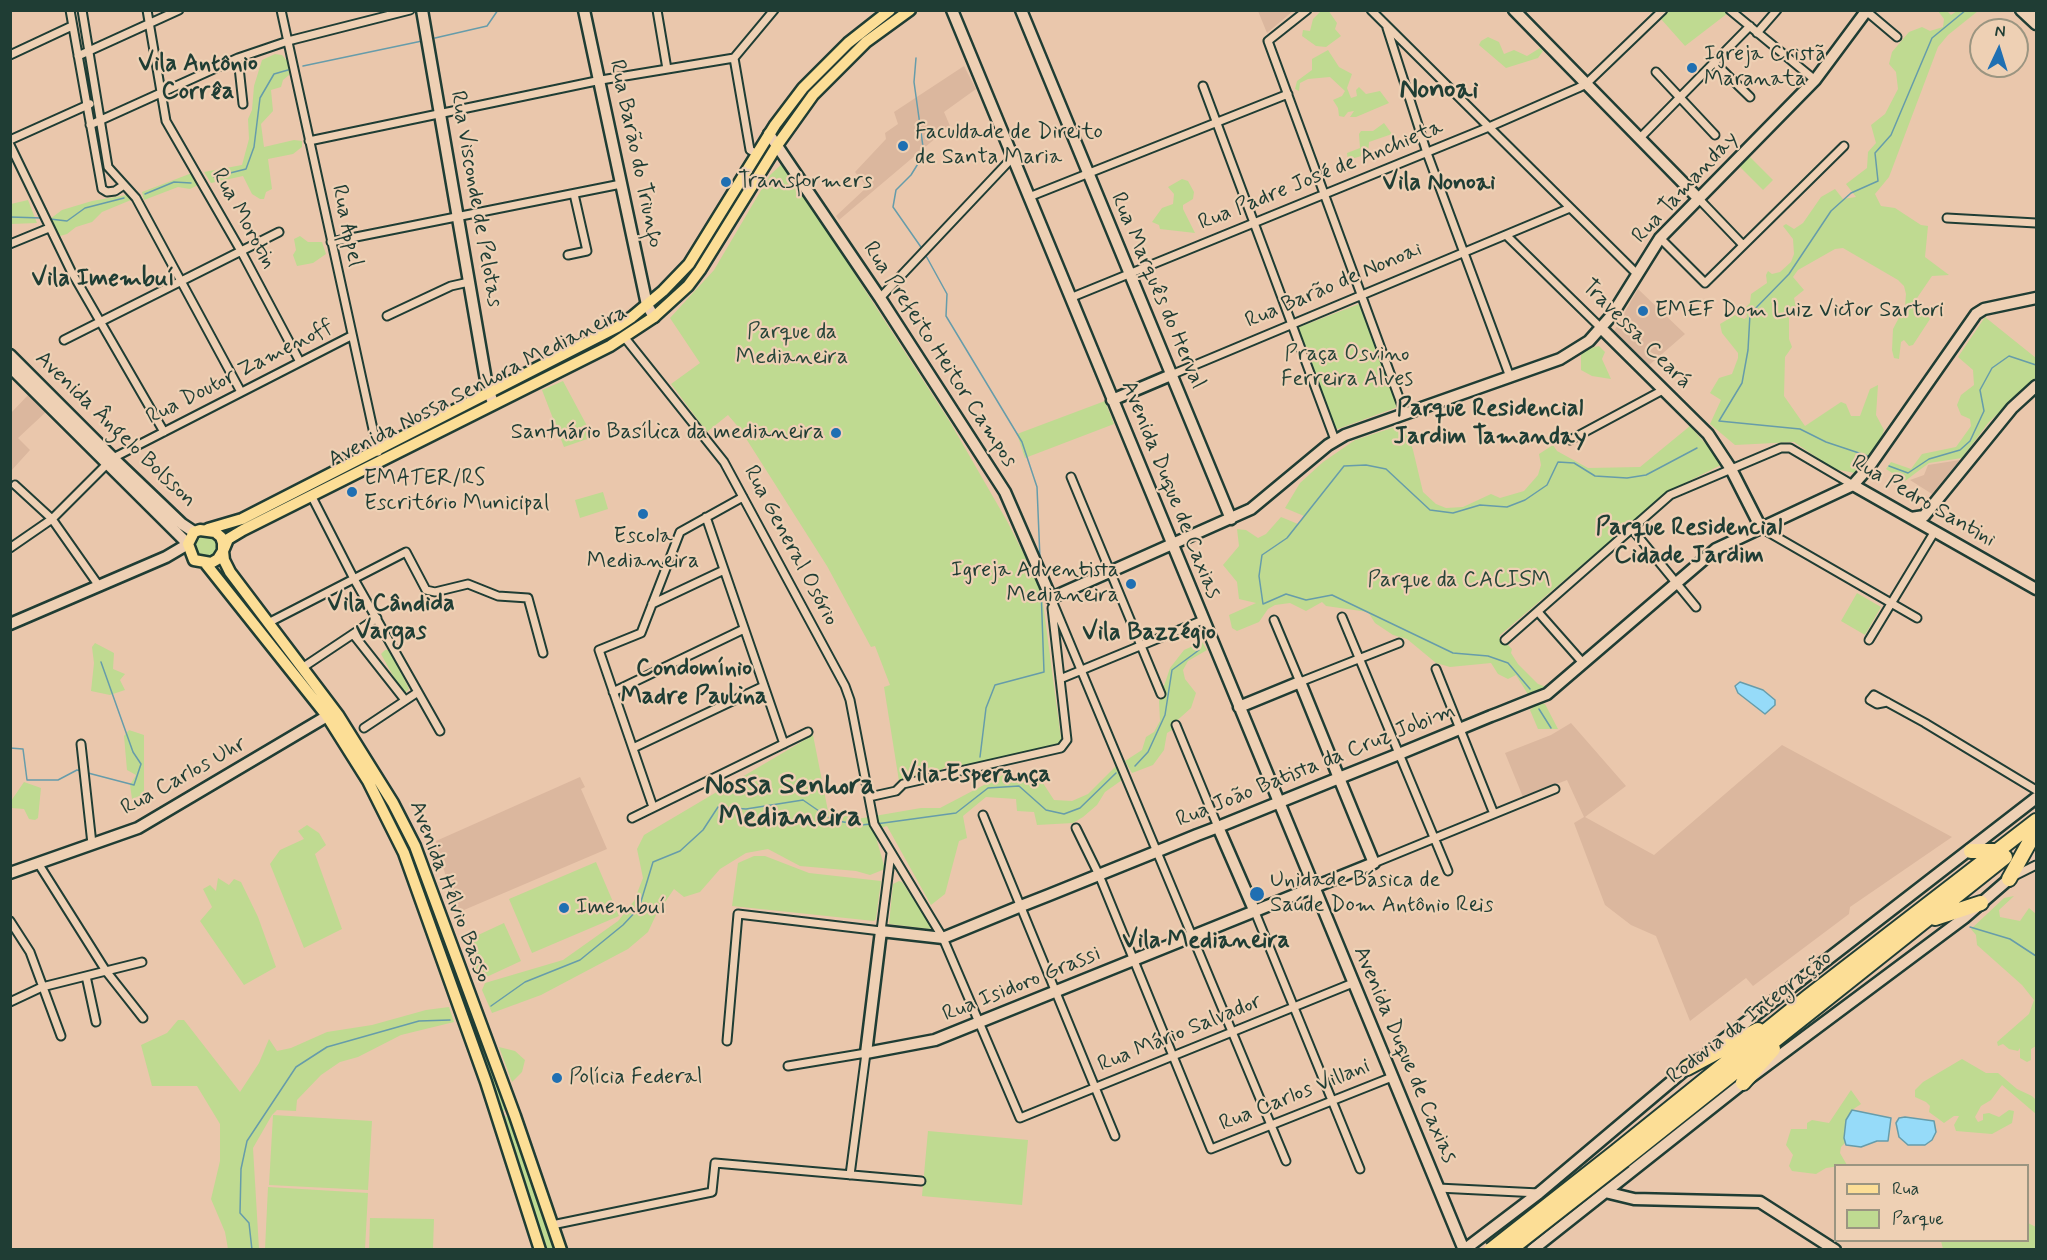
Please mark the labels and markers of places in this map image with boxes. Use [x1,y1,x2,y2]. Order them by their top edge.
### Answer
place label: Igreja Cristã Maranata [1704,42,1826,94]
marker: Igreja Cristã Maranata [1685,61,1699,75]
place label: Faculdade de Direito de Santa Maria [915,120,1103,172]
marker: Faculdade de Direito de Santa Maria [896,139,910,153]
place label: Transformers [738,169,873,195]
marker: Transformers [719,175,733,189]
place label: EMEF Dom Luiz Victor Sartori [1655,298,1944,324]
marker: EMEF Dom Luiz Victor Sartori [1636,304,1650,318]
place label: Santuário Basílica da medianeira [511,420,824,446]
marker: Santuário Basílica da medianeira [829,426,843,440]
place label: EMATER/RS Escritório Municipal [364,466,549,518]
marker: EMATER/RS Escritório Municipal [345,485,359,499]
marker: Escola Medianeira [636,507,650,521]
place label: Escola Medianeira [587,524,699,576]
place label: Igreja Adventista Medianeira [951,558,1119,610]
marker: Igreja Adventista Medianeira [1124,577,1138,591]
place label: Unidade Básica de Saúde Dom Antônio Reis [1270,868,1493,920]
marker: Unidade Básica de Saúde Dom Antônio Reis [1248,885,1266,903]
place label: Imembuí [576,895,666,921]
marker: Imembuí [557,901,571,915]
place label: Polícia Federal [569,1065,702,1091]
marker: Polícia Federal [550,1071,564,1085]

